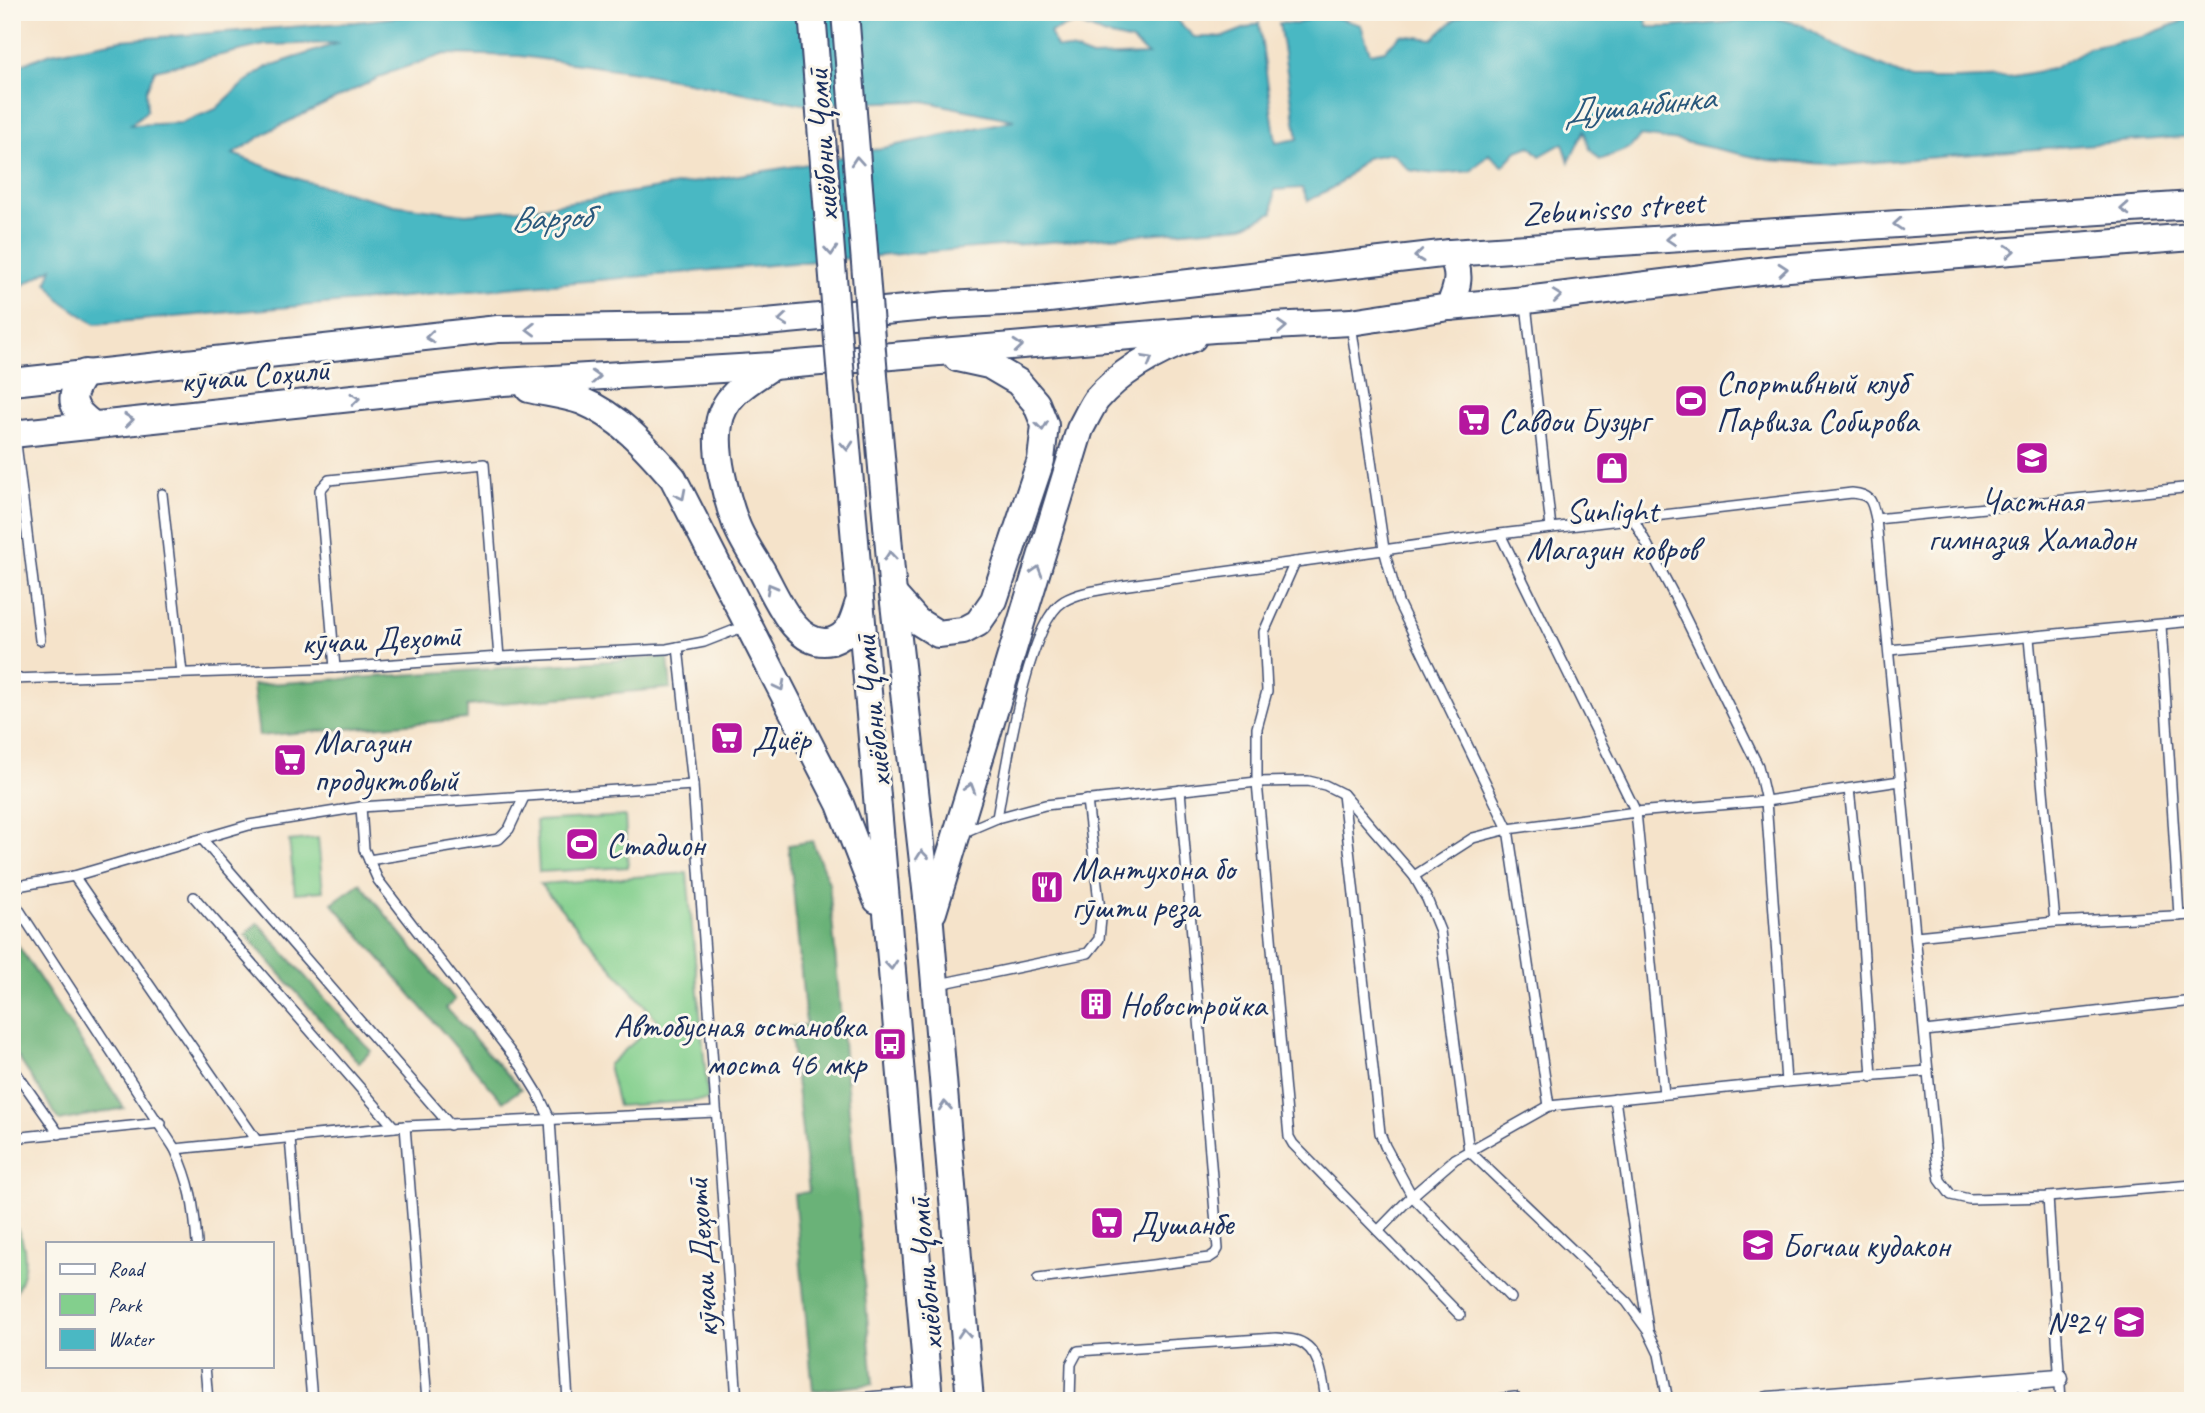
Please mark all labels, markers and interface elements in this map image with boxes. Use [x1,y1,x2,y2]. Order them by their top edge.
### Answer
street label: хиёбони Ҷомӣ [796,65,848,223]
water label: Душанбинка [1561,74,1720,135]
one-way arrow [850,156,865,167]
street label: Zebunisso street [1520,180,1709,235]
water label: Варзоб [509,192,603,242]
one-way arrow [2119,201,2130,216]
one-way arrow [1892,216,1903,231]
one-way arrow [1665,231,1676,246]
one-way arrow [2004,244,2015,259]
one-way arrow [823,246,838,257]
one-way arrow [1413,249,1425,264]
one-way arrow [1778,262,1789,277]
one-way arrow [1551,289,1563,304]
one-way arrow [777,312,788,327]
one-way arrow [1277,319,1288,334]
one-way arrow [525,321,536,337]
one-way arrow [424,329,436,344]
one-way arrow [1013,339,1024,354]
street label: кӯчаи Соҳилӣ [179,347,333,402]
one-way arrow [1140,355,1153,368]
place label: Спортивный клуб Парвиза Собирова [1716,362,1921,442]
one-way arrow [591,369,602,384]
sports icon: Спортивный клуб Парвиза Собирова [1672,382,1710,420]
one-way arrow [349,392,361,407]
place label: Савдои Бузург [1498,400,1654,442]
supermarket icon: Савдои Бузург [1455,401,1493,439]
one-way arrow [123,413,135,428]
one-way arrow [1034,420,1049,432]
school or university icon: Частная гимназия Хамадон [2013,439,2051,477]
one-way arrow [839,440,854,451]
shop icon: Sunlight Магазин ковров [1593,449,1631,487]
place label: Частная гимназия Хамадон [1928,480,2138,560]
one-way arrow [673,488,687,500]
place label: Sunlight Магазин ковров [1526,490,1706,570]
one-way arrow [883,550,898,561]
one-way arrow [1028,565,1043,577]
one-way arrow [766,583,780,596]
street label: кӯчаи Деҳотӣ [300,614,464,664]
street label: хиёбони Ҷомӣ [843,631,901,789]
one-way arrow [771,679,785,691]
place label: Диёр [752,718,812,760]
supermarket icon: Диёр [708,719,746,757]
place label: Магазин продуктовый [314,721,461,801]
supermarket icon: Магазин продуктовый [271,741,309,779]
one-way arrow [962,782,977,794]
place label: Стадион [606,824,707,866]
sports icon: Стадион [563,825,601,863]
place label: Мантухона бо гӯшти реза [1072,848,1238,928]
one-way arrow [915,849,930,860]
restaurant icon: Мантухона бо гӯшти реза [1028,868,1066,906]
one-way arrow [883,960,898,971]
place label: Новостройка [1120,984,1269,1026]
building icon: Новостройка [1077,985,1115,1023]
place label: Автобусная остановка моста 46 мкр [614,1005,869,1085]
bus stop icon: Автобусная остановка моста 46 мкр [871,1025,909,1063]
one-way arrow [938,1100,953,1111]
street label: кӯчаи Деҳотӣ [675,1175,729,1339]
street label: хиёбони Ҷомӣ [897,1194,953,1352]
place label: Душанбе [1132,1203,1236,1245]
supermarket icon: Душанбе [1088,1204,1126,1242]
place label: Богчаи кудакон [1782,1225,1952,1267]
school or university icon: Богчаи кудакон [1739,1226,1777,1264]
legend [46,1242,273,1368]
text: Road [108,1256,147,1282]
text: Park [108,1292,143,1318]
place label: №24 [2047,1302,2107,1344]
school or university icon: №24 [2110,1303,2148,1341]
text: Water [108,1326,155,1352]
one-way arrow [957,1327,972,1338]

